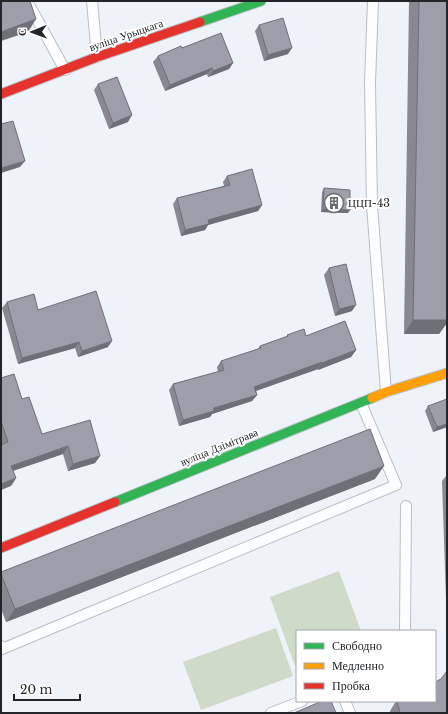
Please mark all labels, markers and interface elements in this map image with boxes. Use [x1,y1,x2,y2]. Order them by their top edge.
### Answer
north arrow [12,12,52,52]
street label: вуліца Урыцкага [87,16,165,54]
text: С [15,28,29,36]
building icon: ЦЦП-43 [323,192,345,214]
place label: ЦЦП-43 [348,196,390,210]
street label: вуліца Дзімітрава [178,425,260,469]
legend [296,630,436,702]
text: Свободно [332,638,382,653]
text: Медленно [332,658,384,673]
scale bar [14,676,80,702]
text: Пробка [332,678,370,693]
text: 20 m [20,682,52,697]

